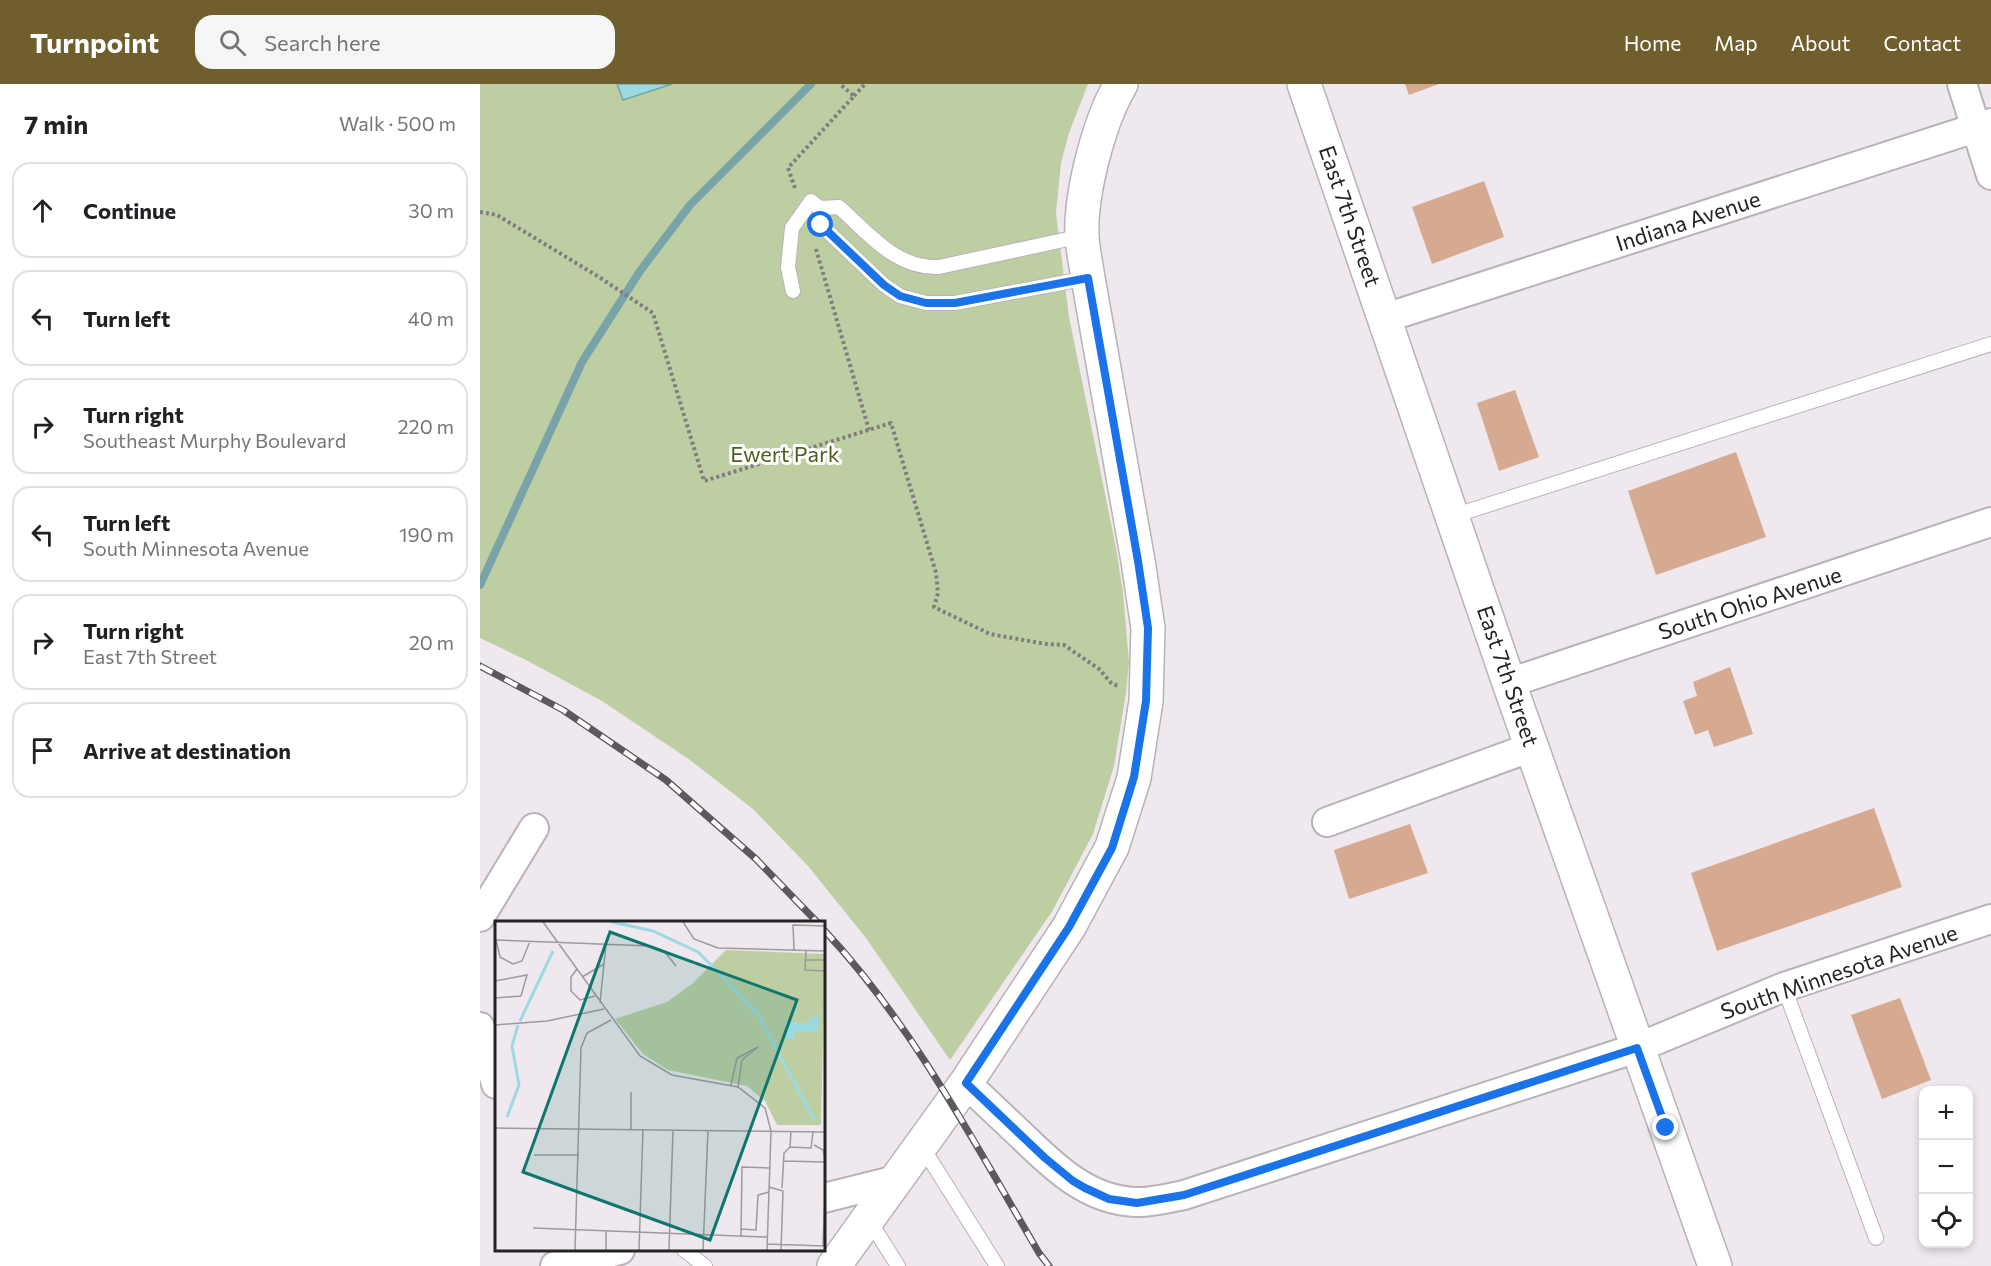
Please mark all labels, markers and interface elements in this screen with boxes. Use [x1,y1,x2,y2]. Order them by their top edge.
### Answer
search box [195,15,615,69]
text: Turnpoint [30,25,159,59]
icon: search [216,26,249,59]
text: Search here [264,29,381,56]
text: Home [1624,30,1681,55]
text: Map [1714,30,1758,55]
text: About [1791,30,1850,55]
text: Contact [1883,30,1961,55]
text: 7 min [24,108,88,139]
text: Walk · 500 m [339,111,456,135]
street label: East 7th Street [1314,142,1387,290]
street label: Indiana Avenue [1612,184,1763,257]
icon: ahead [26,194,59,227]
text: Continue [83,197,176,224]
text: 30 m [408,198,454,222]
route start [807,211,833,237]
icon: left [26,302,59,335]
text: Turn left [83,305,170,332]
text: 40 m [408,306,454,330]
text: Turn right [83,401,184,428]
icon: right [26,410,59,443]
text: 220 m [398,414,454,438]
text: Southeast Murphy Boulevard [83,428,346,452]
park label: Ewert Park [730,440,840,467]
text: Turn left [83,509,170,536]
icon: left [26,518,59,551]
text: 190 m [399,522,454,546]
text: South Minnesota Avenue [83,536,309,560]
street label: South Ohio Avenue [1655,560,1845,645]
street label: East 7th Street [1472,602,1545,750]
text: Turn right [83,617,184,644]
icon: right [26,626,59,659]
text: 20 m [409,630,454,654]
text: East 7th Street [83,644,217,668]
icon: arrive [26,734,59,767]
text: Arrive at destination [83,737,291,764]
street label: South Minnesota Avenue [1717,918,1961,1025]
inset map [495,921,825,1251]
map controls [1919,1086,1973,1248]
button: + [1919,1086,1973,1140]
route end [1652,1114,1678,1140]
button: − [1919,1140,1973,1194]
button: locate [1919,1194,1973,1248]

